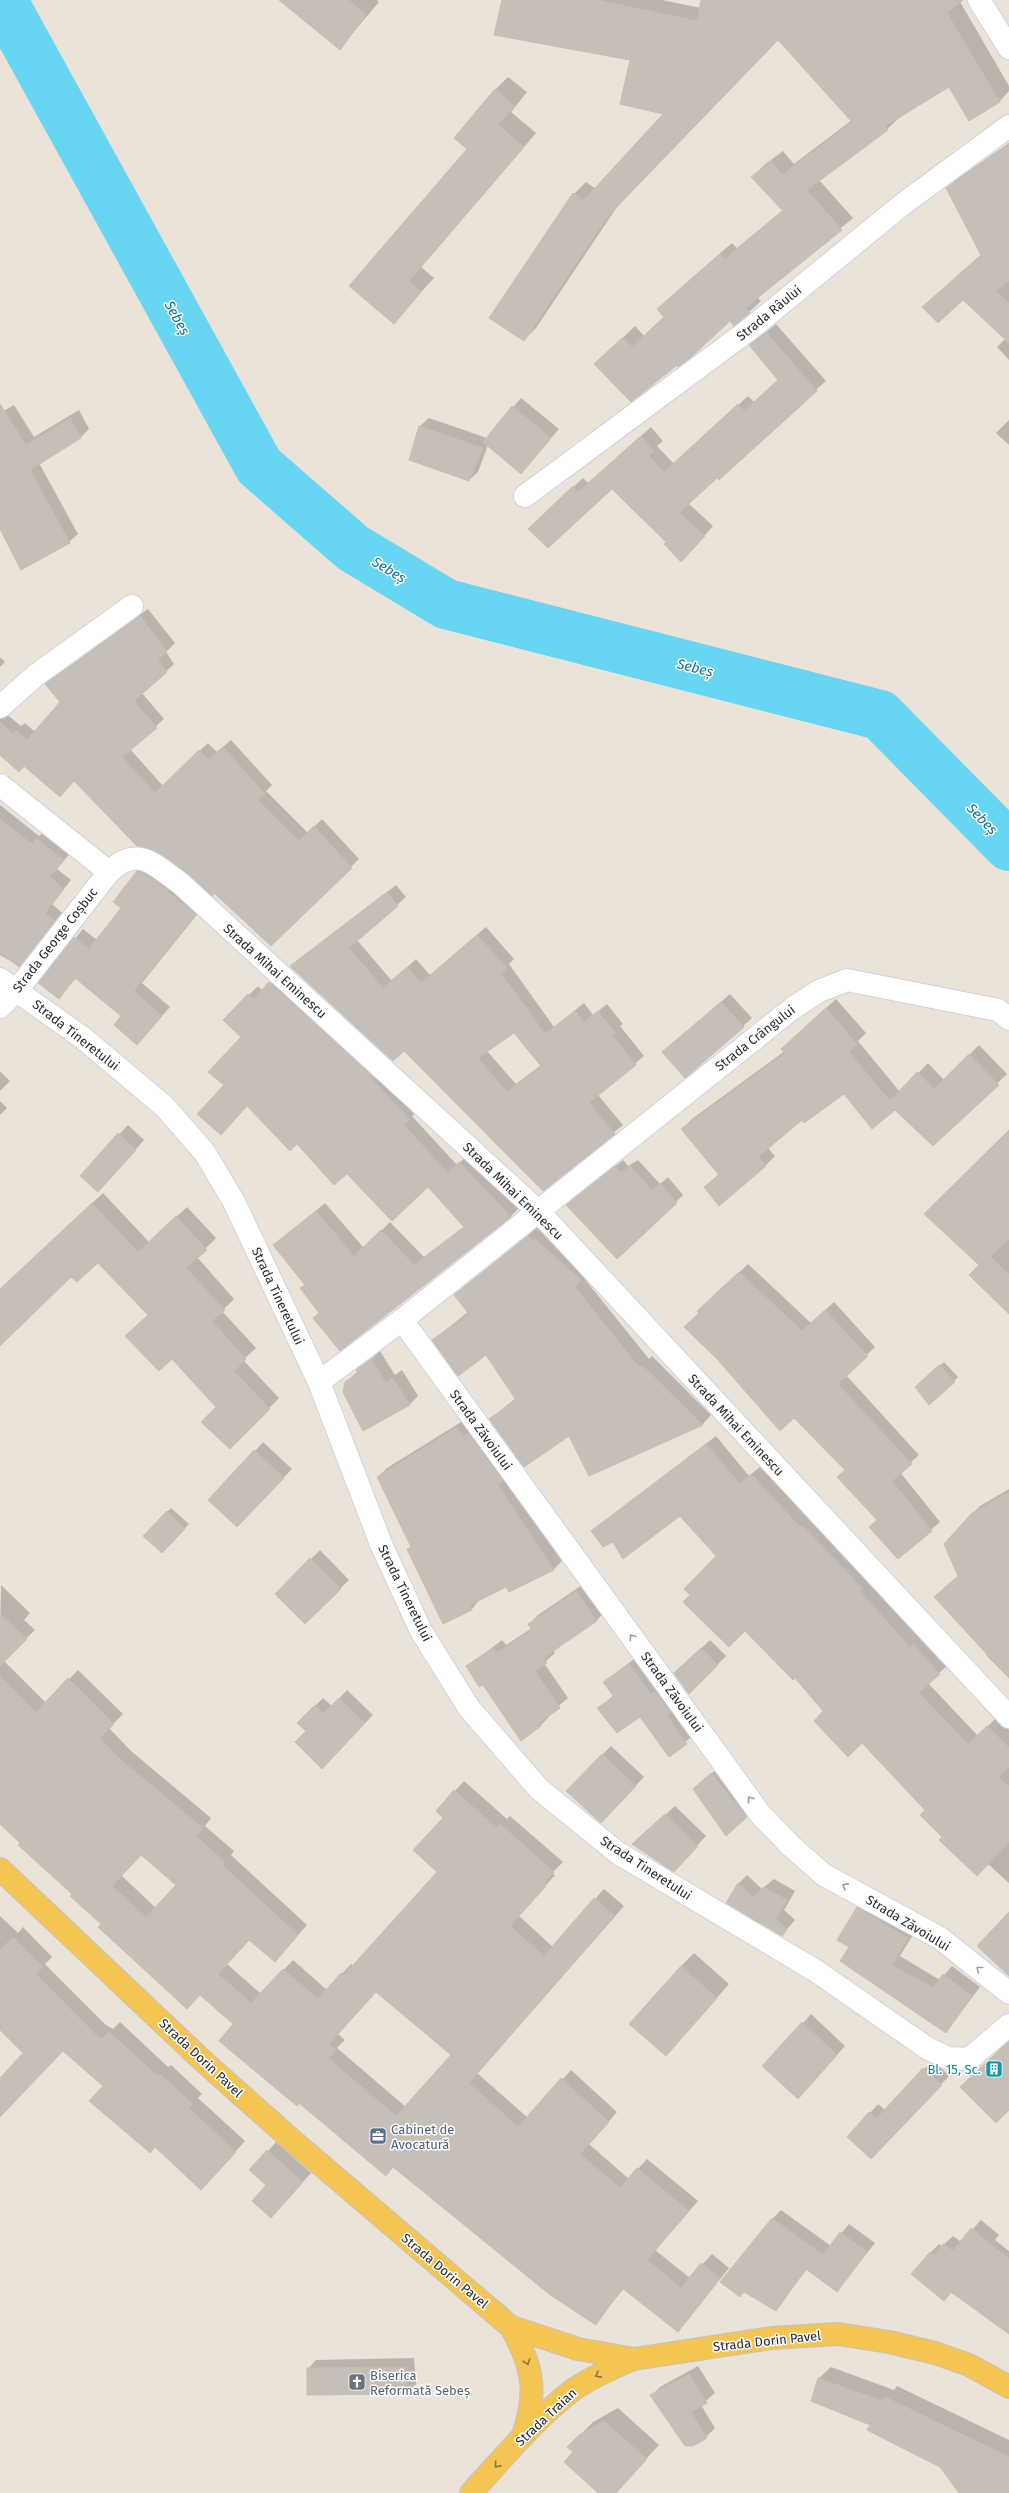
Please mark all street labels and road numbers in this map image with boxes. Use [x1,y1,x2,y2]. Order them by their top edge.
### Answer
street label: Strada Râului [734,282,804,344]
street label: Strada George Coșbuc [9,885,101,996]
street label: Strada Mihai Eminescu [220,921,330,1021]
street label: Strada Tineretului [30,997,122,1073]
street label: Strada Crângului [712,1002,798,1074]
street label: Strada Mihai Eminescu [460,1139,566,1243]
street label: Strada Tineretului [249,1245,307,1347]
street label: Strada Mihai Eminescu [685,1371,787,1479]
street label: Strada Zăvoiului [447,1387,515,1473]
street label: Strada Tineretului [375,1542,435,1644]
street label: Strada Zăvoiului [638,1649,706,1735]
street label: Strada Tineretului [598,1833,694,1903]
street label: Strada Zăvoiului [863,1892,953,1954]
street label: Strada Dorin Pavel [156,2016,246,2101]
street label: Strada Dorin Pavel [399,2230,491,2312]
street label: Strada Dorin Pavel [712,2328,822,2354]
street label: Strada Traian [512,2385,580,2449]

